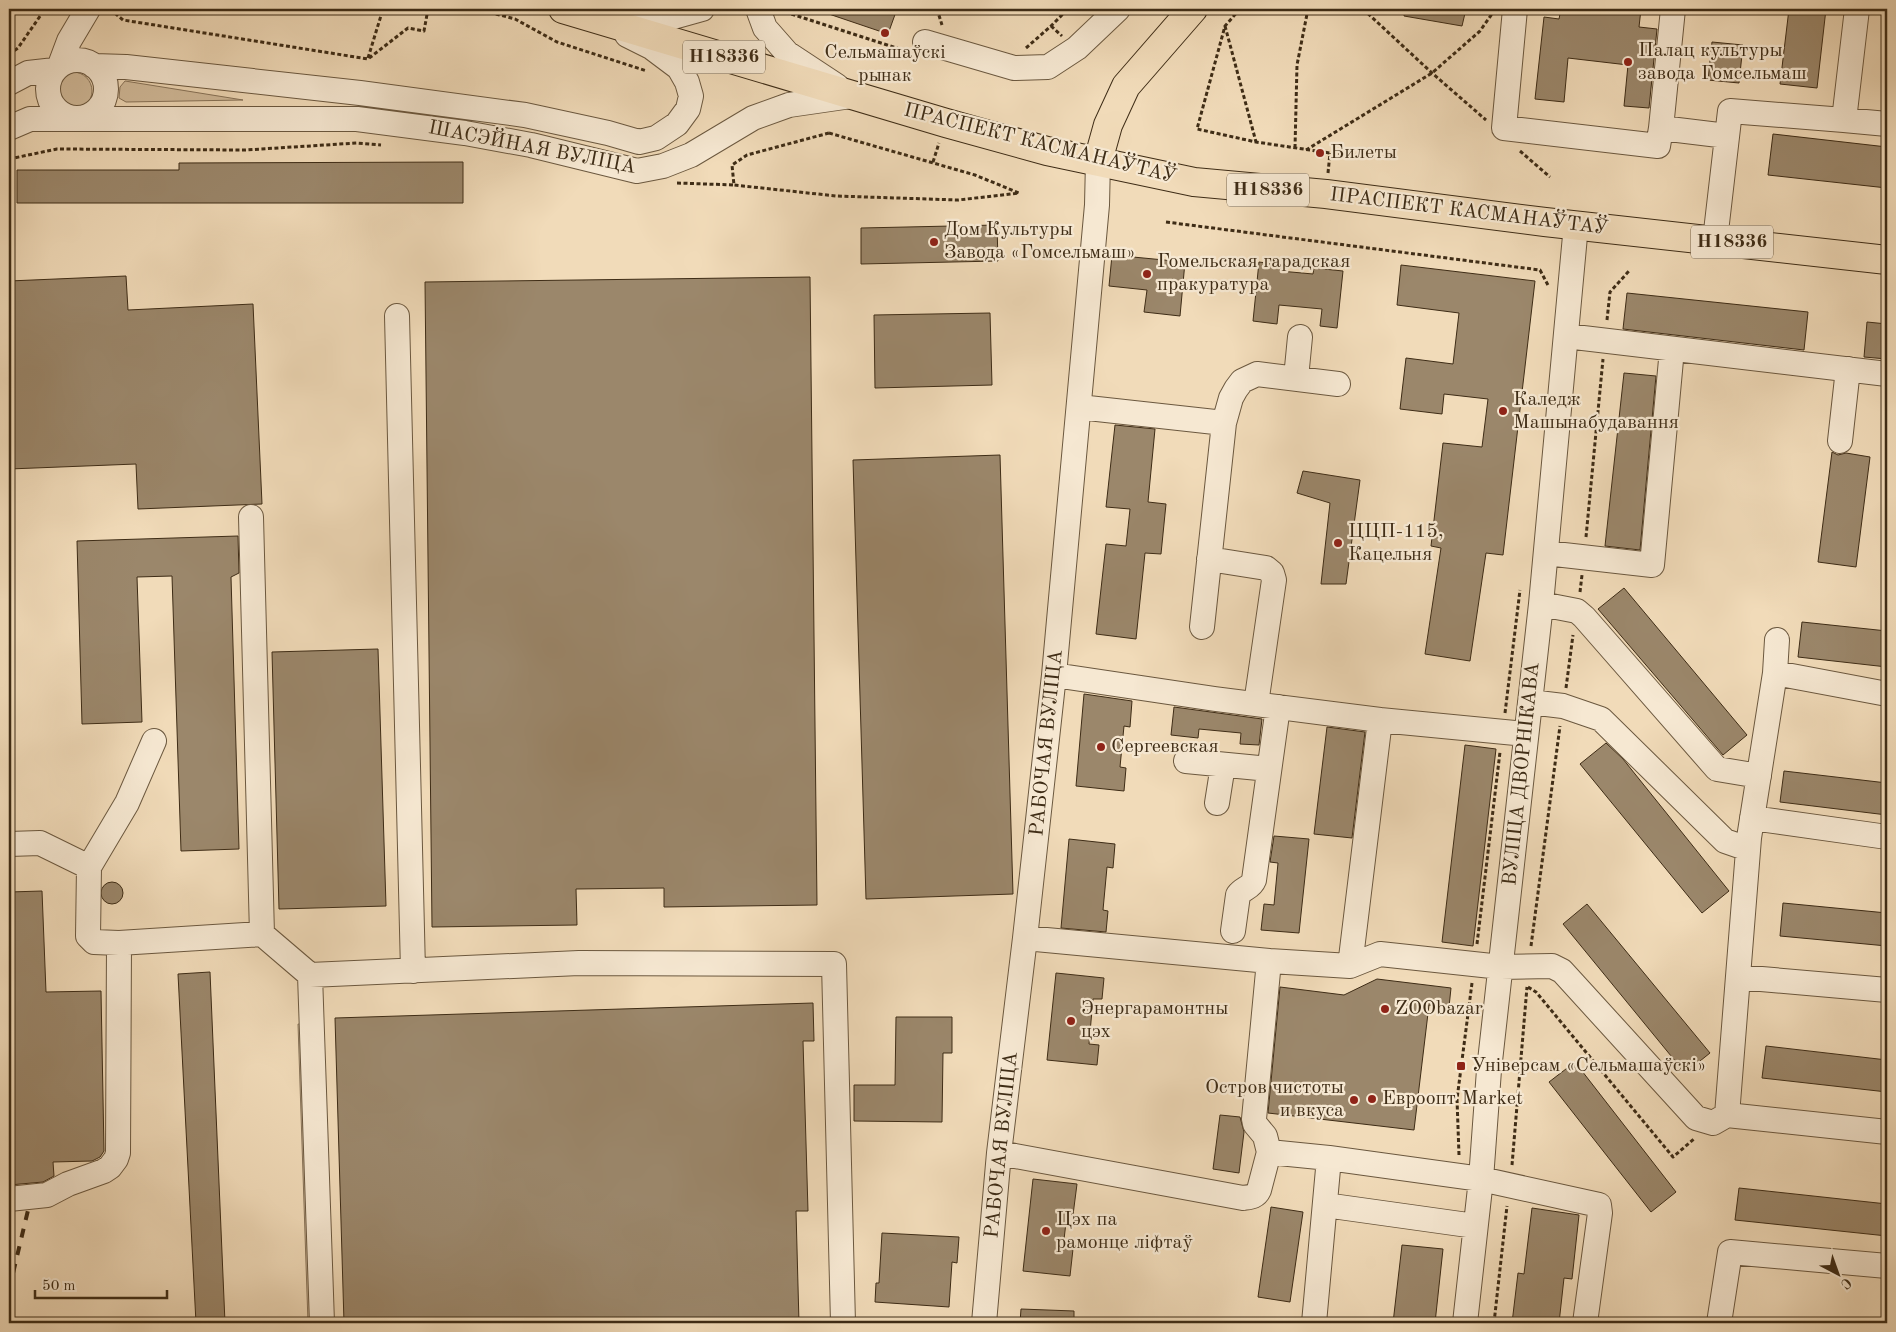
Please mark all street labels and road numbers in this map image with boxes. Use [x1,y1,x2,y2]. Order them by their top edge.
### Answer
road number: Н18336 [683,41,765,74]
street label: ПРАСПЕКТ КАСМАНАЎТАЎ [902,96,1179,188]
street label: ШАСЭЙНАЯ ВУЛІЦА [426,115,638,178]
road number: Н18336 [1227,174,1309,206]
street label: ПРАСПЕКТ КАСМАНАЎТАЎ [1329,181,1610,239]
road number: Н18336 [1691,226,1773,258]
street label: РАБОЧАЯ ВУЛІЦА [1027,649,1067,837]
street label: ВУЛІЦА ДВОРНІКАВА [1500,661,1544,887]
street label: РАБОЧАЯ ВУЛІЦА [982,1051,1022,1239]

